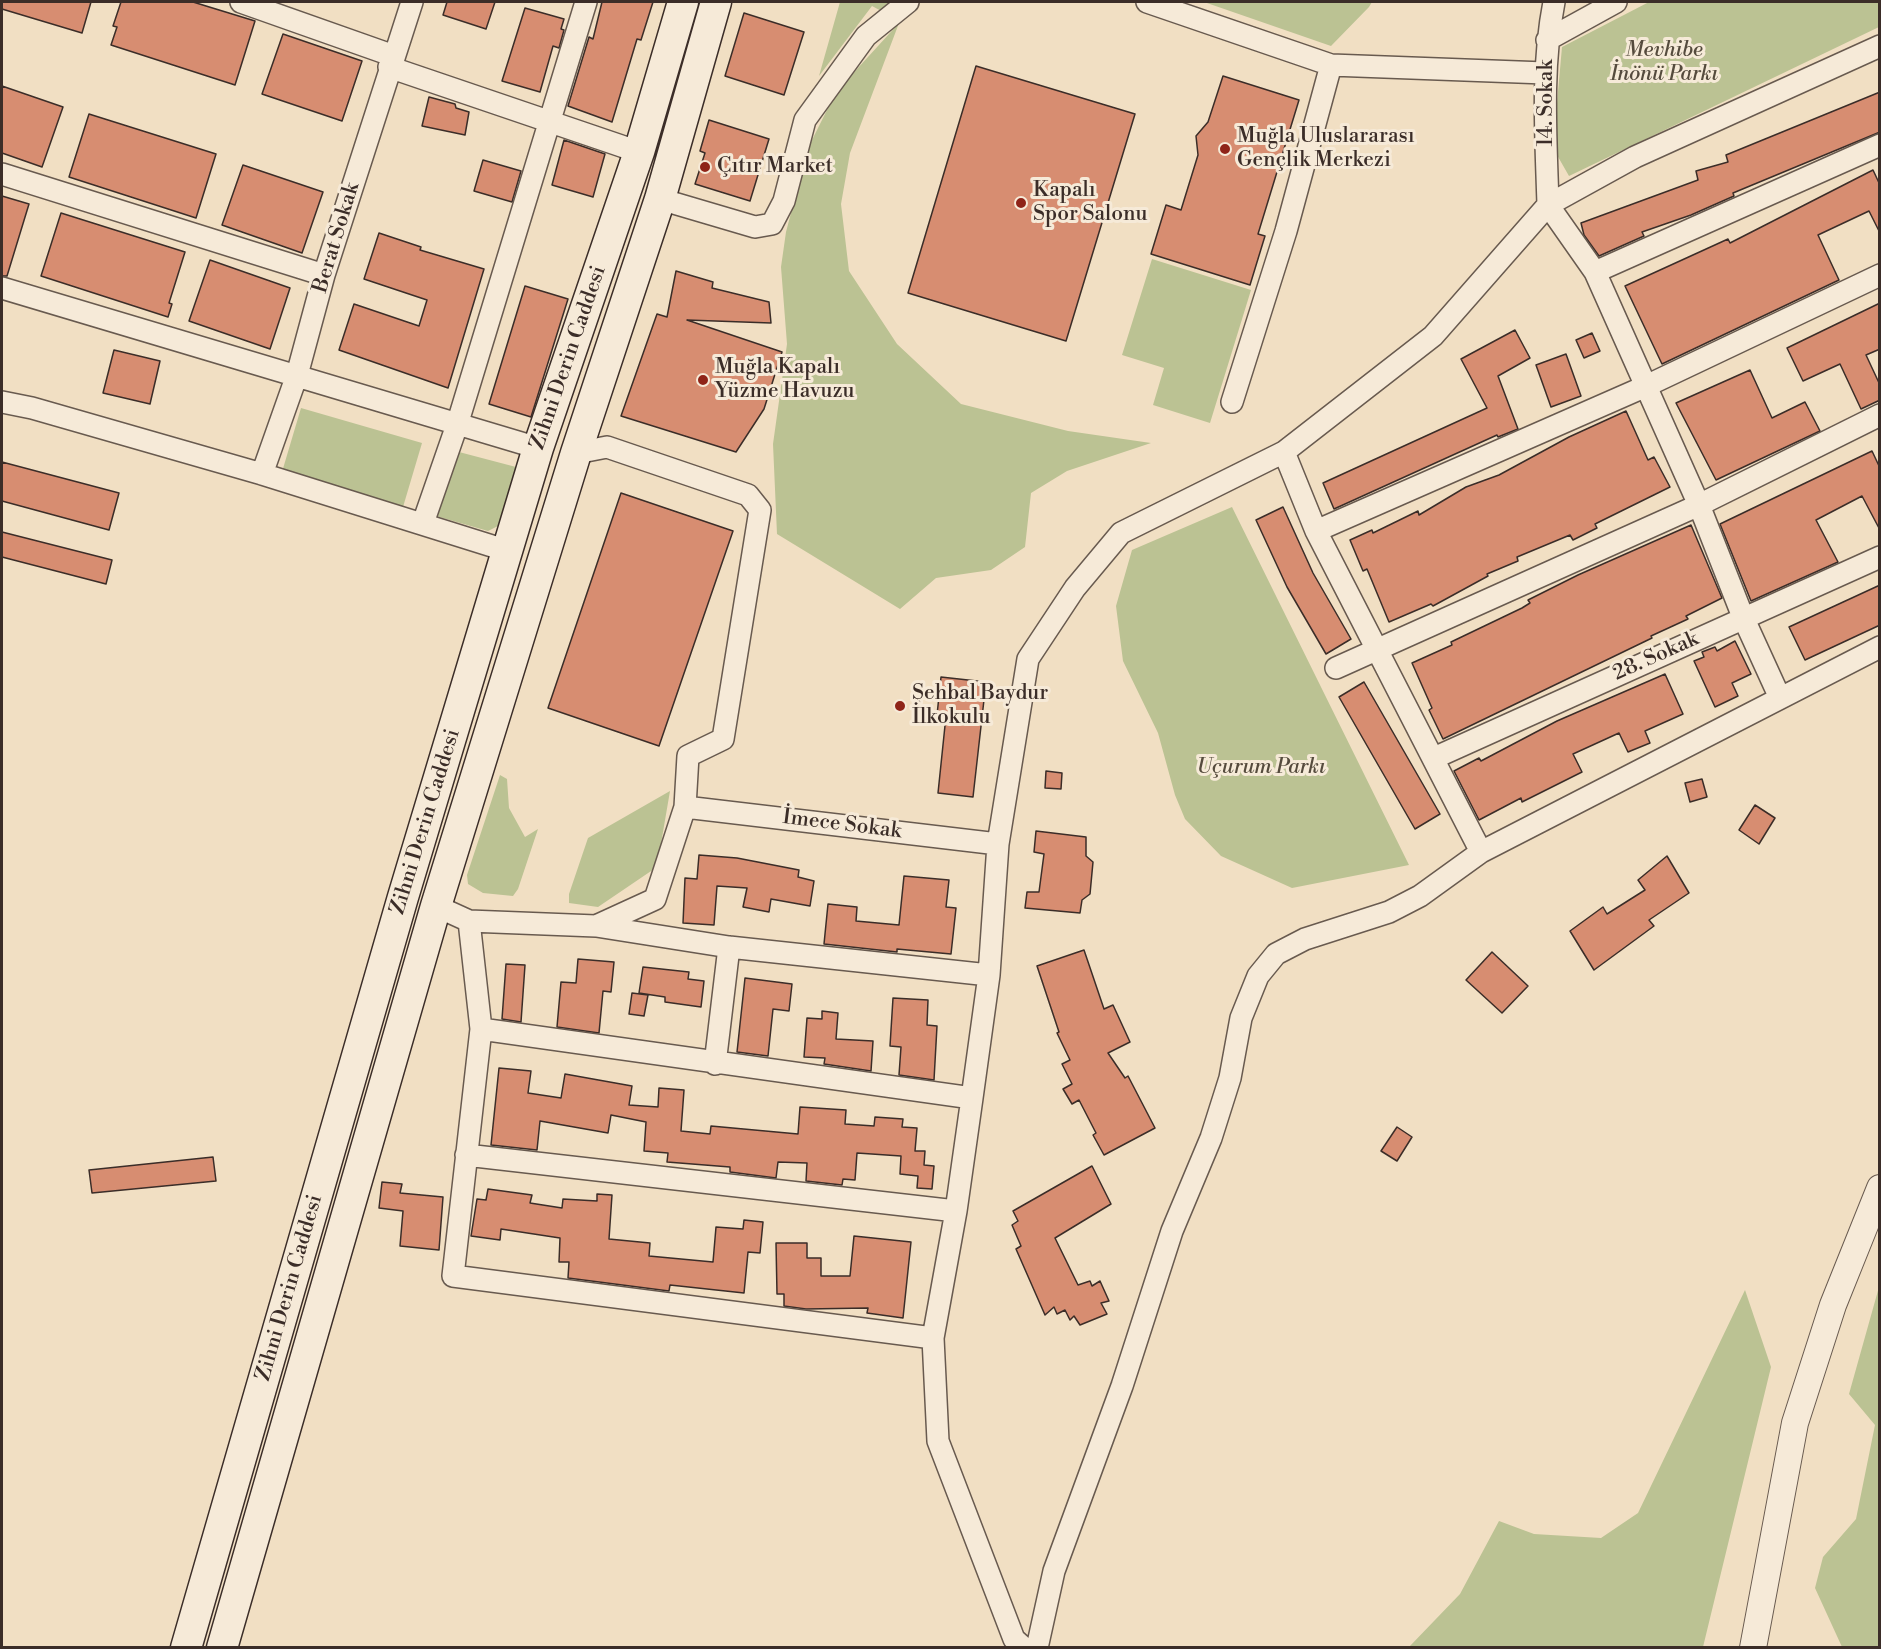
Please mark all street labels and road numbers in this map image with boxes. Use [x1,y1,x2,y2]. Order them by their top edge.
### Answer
street label: 14. Sokak [1534,60,1560,146]
street label: Berat Sokak [308,180,366,296]
street label: Zihni Derin Caddesi [526,263,612,453]
street label: 28. Sokak [1609,627,1703,687]
street label: Zihni Derin Caddesi [386,726,466,918]
street label: İmece Sokak [781,805,903,845]
street label: Zihni Derin Caddesi [251,1192,329,1384]

